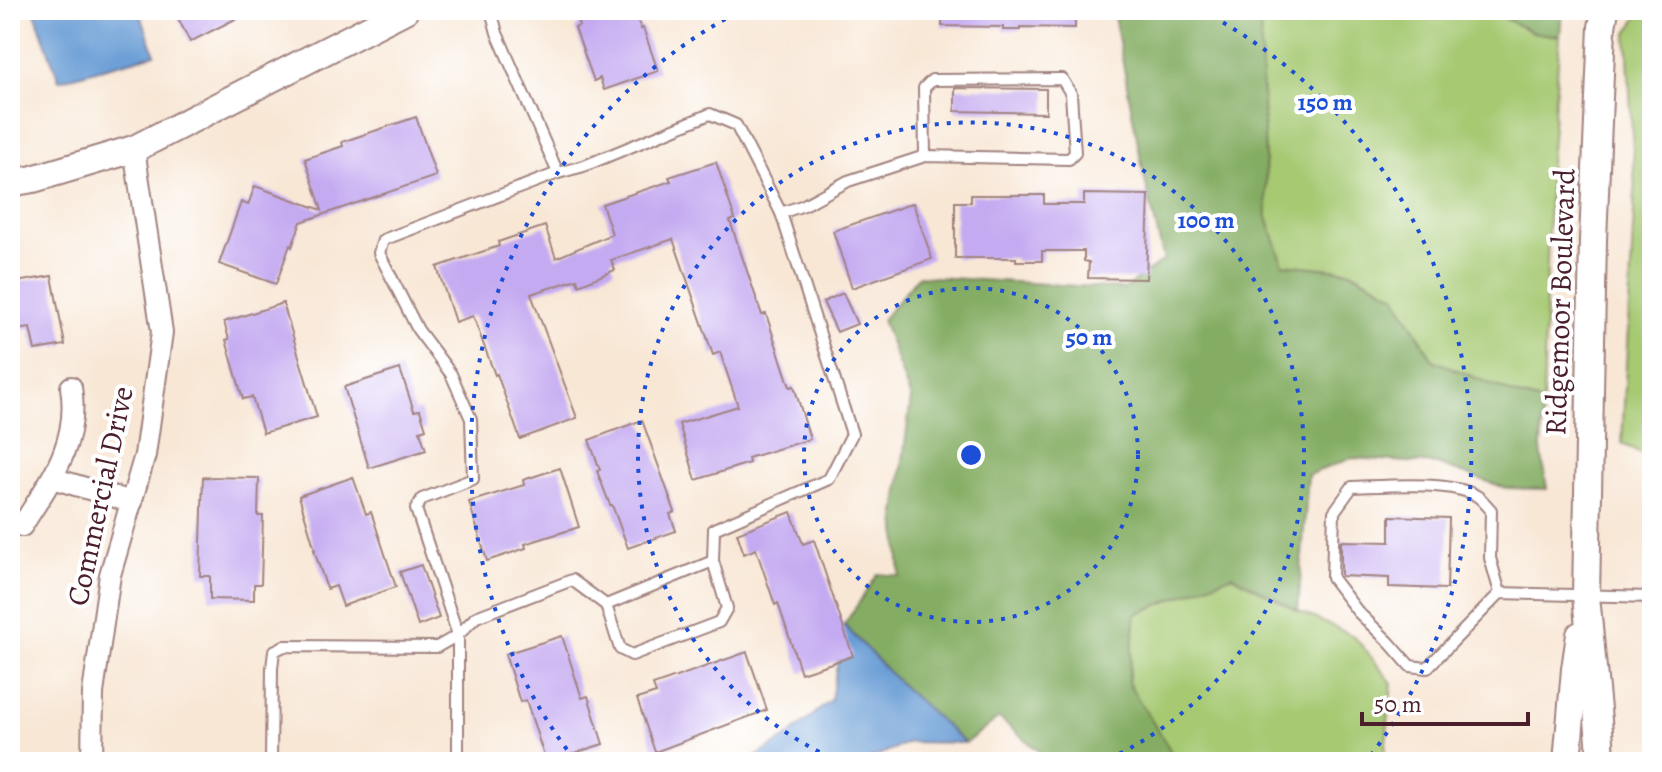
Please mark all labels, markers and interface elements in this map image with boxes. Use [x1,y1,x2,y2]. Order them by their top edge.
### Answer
text: 150 m [1297,86,1353,118]
street label: Ridgemoor Boulevard [1535,167,1585,436]
text: 100 m [1177,204,1235,236]
text: 50 m [1066,321,1112,353]
street label: Commercial Drive [57,383,143,609]
centre of rings [957,441,985,469]
scale bar [1362,676,1528,726]
text: 50 m [1374,688,1422,720]

